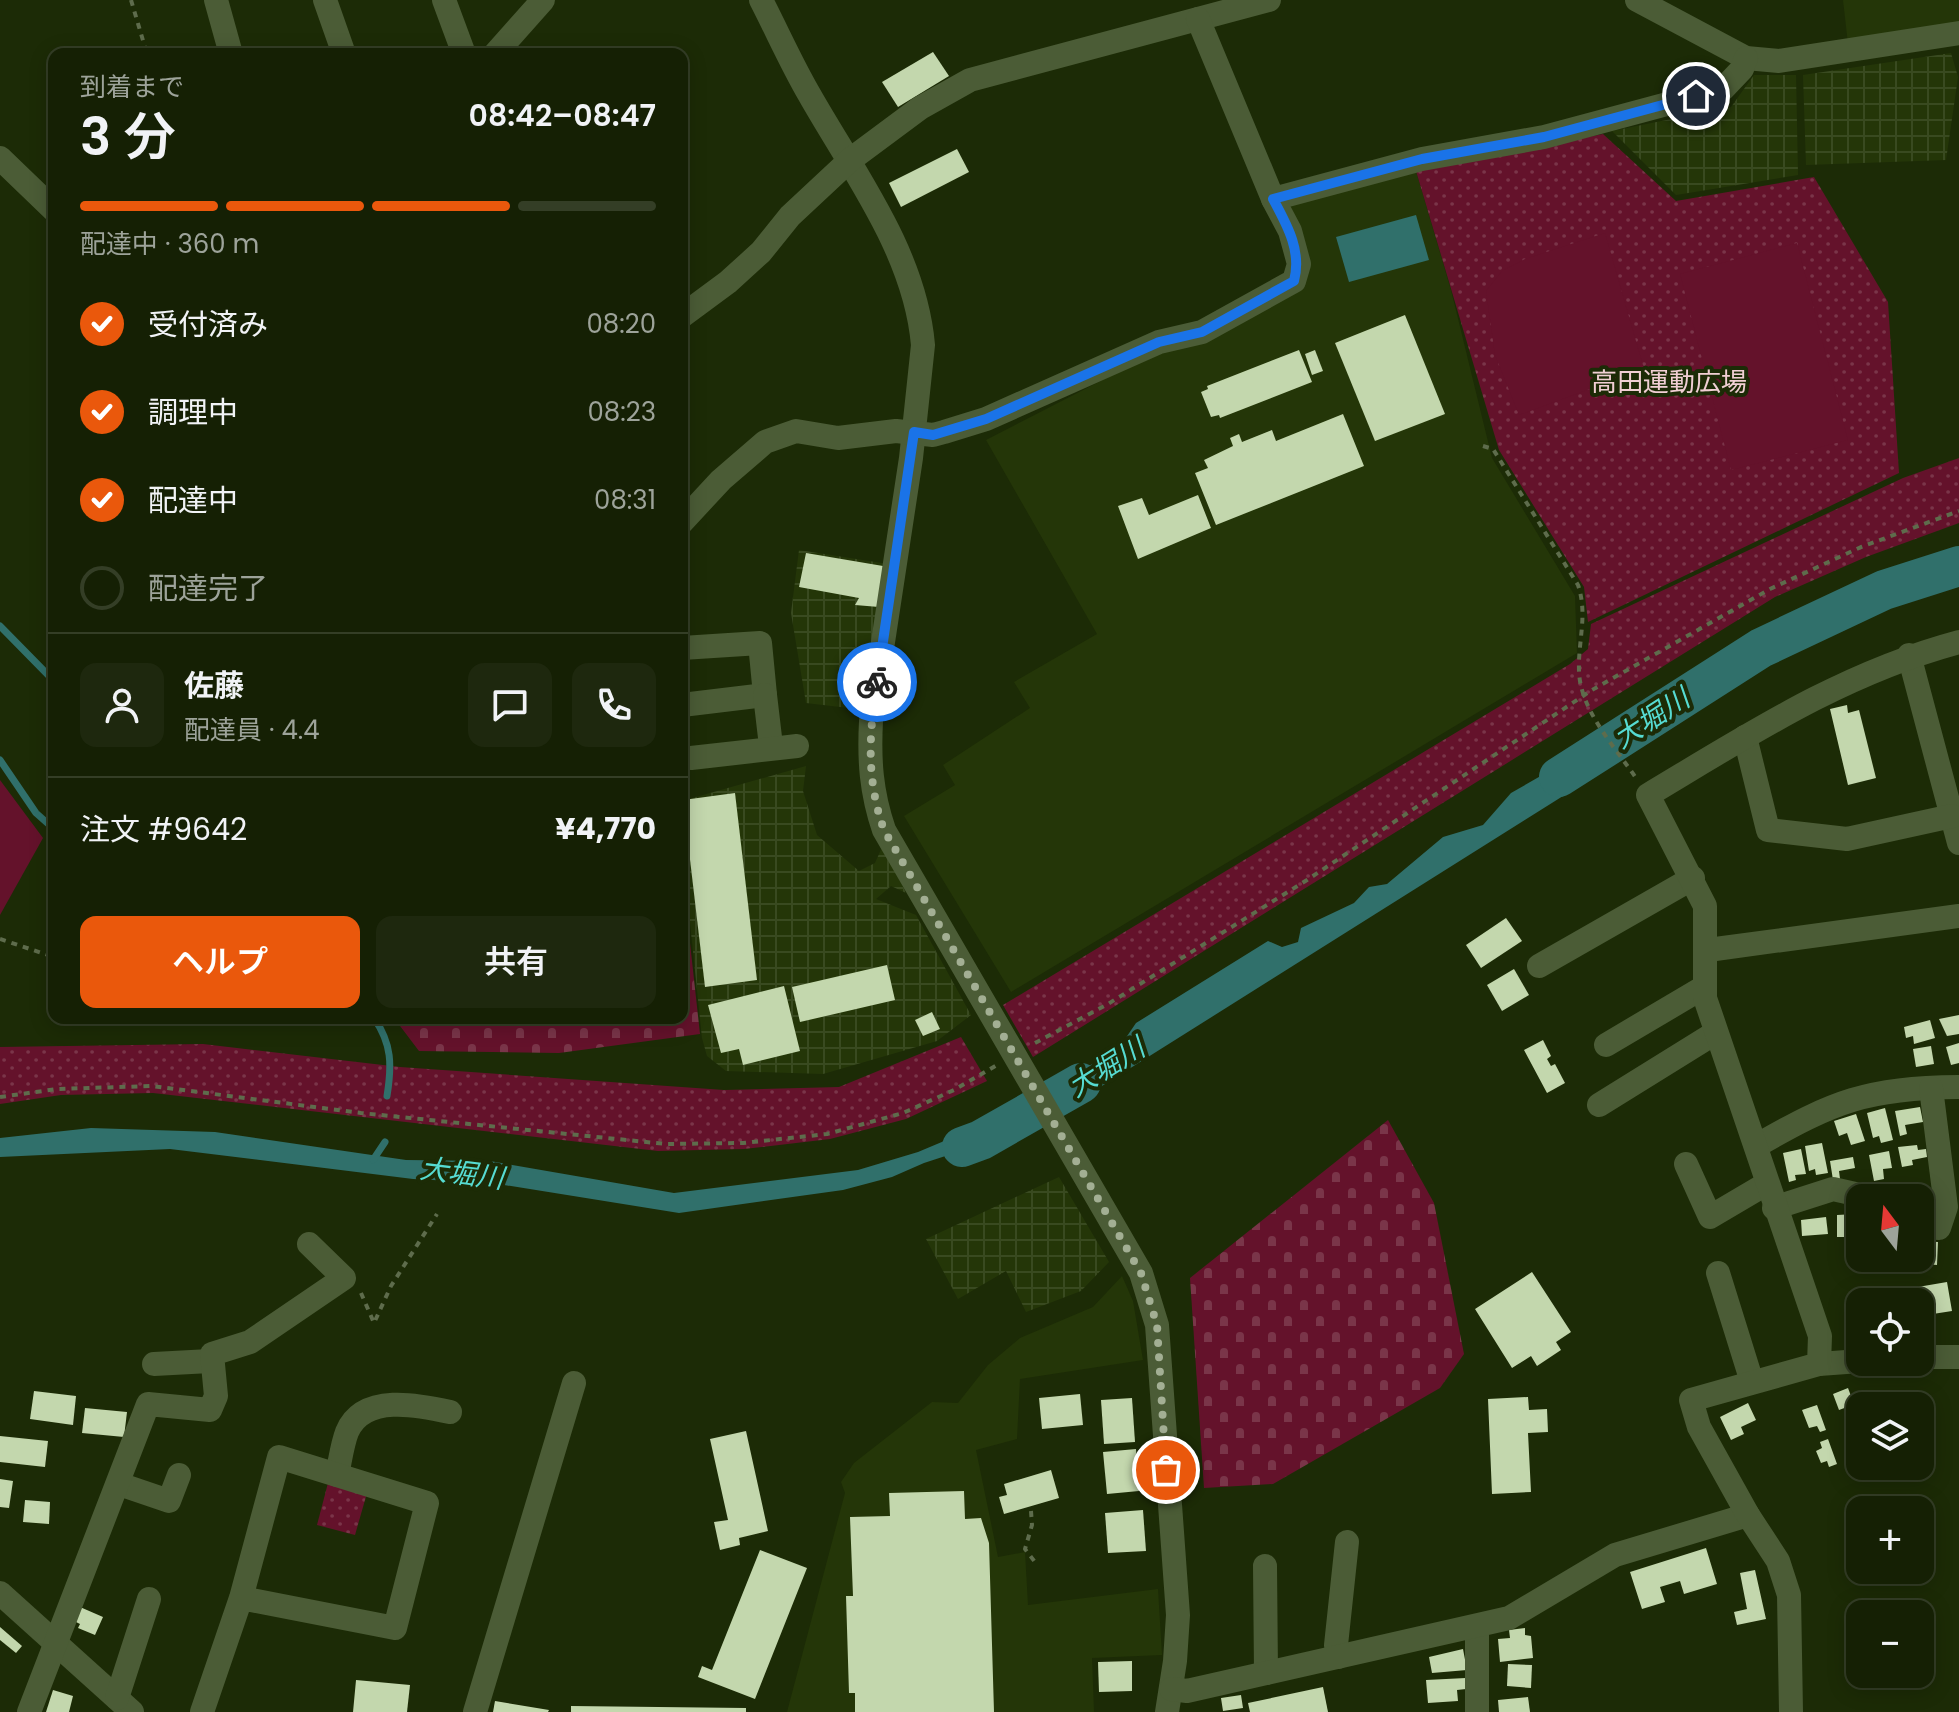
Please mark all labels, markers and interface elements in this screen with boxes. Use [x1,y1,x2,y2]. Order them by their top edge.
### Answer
pin [1662,62,1730,130]
text: 到着まで [80,69,184,105]
icon: home [1674,74,1718,118]
text: 08:42–08:47 [469,94,656,137]
text: 3 分 [80,100,176,173]
text: 配達中 · 360 m [80,226,259,262]
icon: check [80,302,124,346]
text: 受付済み [148,303,268,346]
text: 08:20 [586,306,656,342]
park label: 高田運動広場 [1591,364,1747,400]
icon: check [80,390,124,434]
text: 調理中 [148,391,238,434]
text: 08:23 [587,394,656,430]
icon: check [80,478,124,522]
text: 配達中 [148,479,238,522]
text: 08:31 [594,482,656,518]
text: 配達完了 [148,567,268,610]
courier [837,642,917,722]
icon: bike [855,660,899,704]
button: person [80,663,164,747]
button: chat [468,663,552,747]
button: phone [572,663,656,747]
text: 佐藤 [184,664,244,707]
water label: 大堀川 [1605,678,1700,758]
text: 配達員 · 4.4 [184,712,320,748]
text: ¥4,770 [555,807,656,850]
text: 注文 #9642 [80,808,247,851]
button: ヘルプ [80,916,360,1008]
button: 共有 [376,916,656,1008]
water label: 大堀川 [1060,1027,1155,1106]
water label: 大堀川 [418,1149,509,1198]
north arrow [1846,1184,1934,1272]
map controls [1846,1184,1934,1688]
button: locate [1846,1288,1934,1376]
button: layers [1846,1392,1934,1480]
pin [1132,1436,1200,1504]
icon: bag [1144,1448,1188,1492]
button: + [1846,1496,1934,1584]
button: − [1846,1600,1934,1688]

